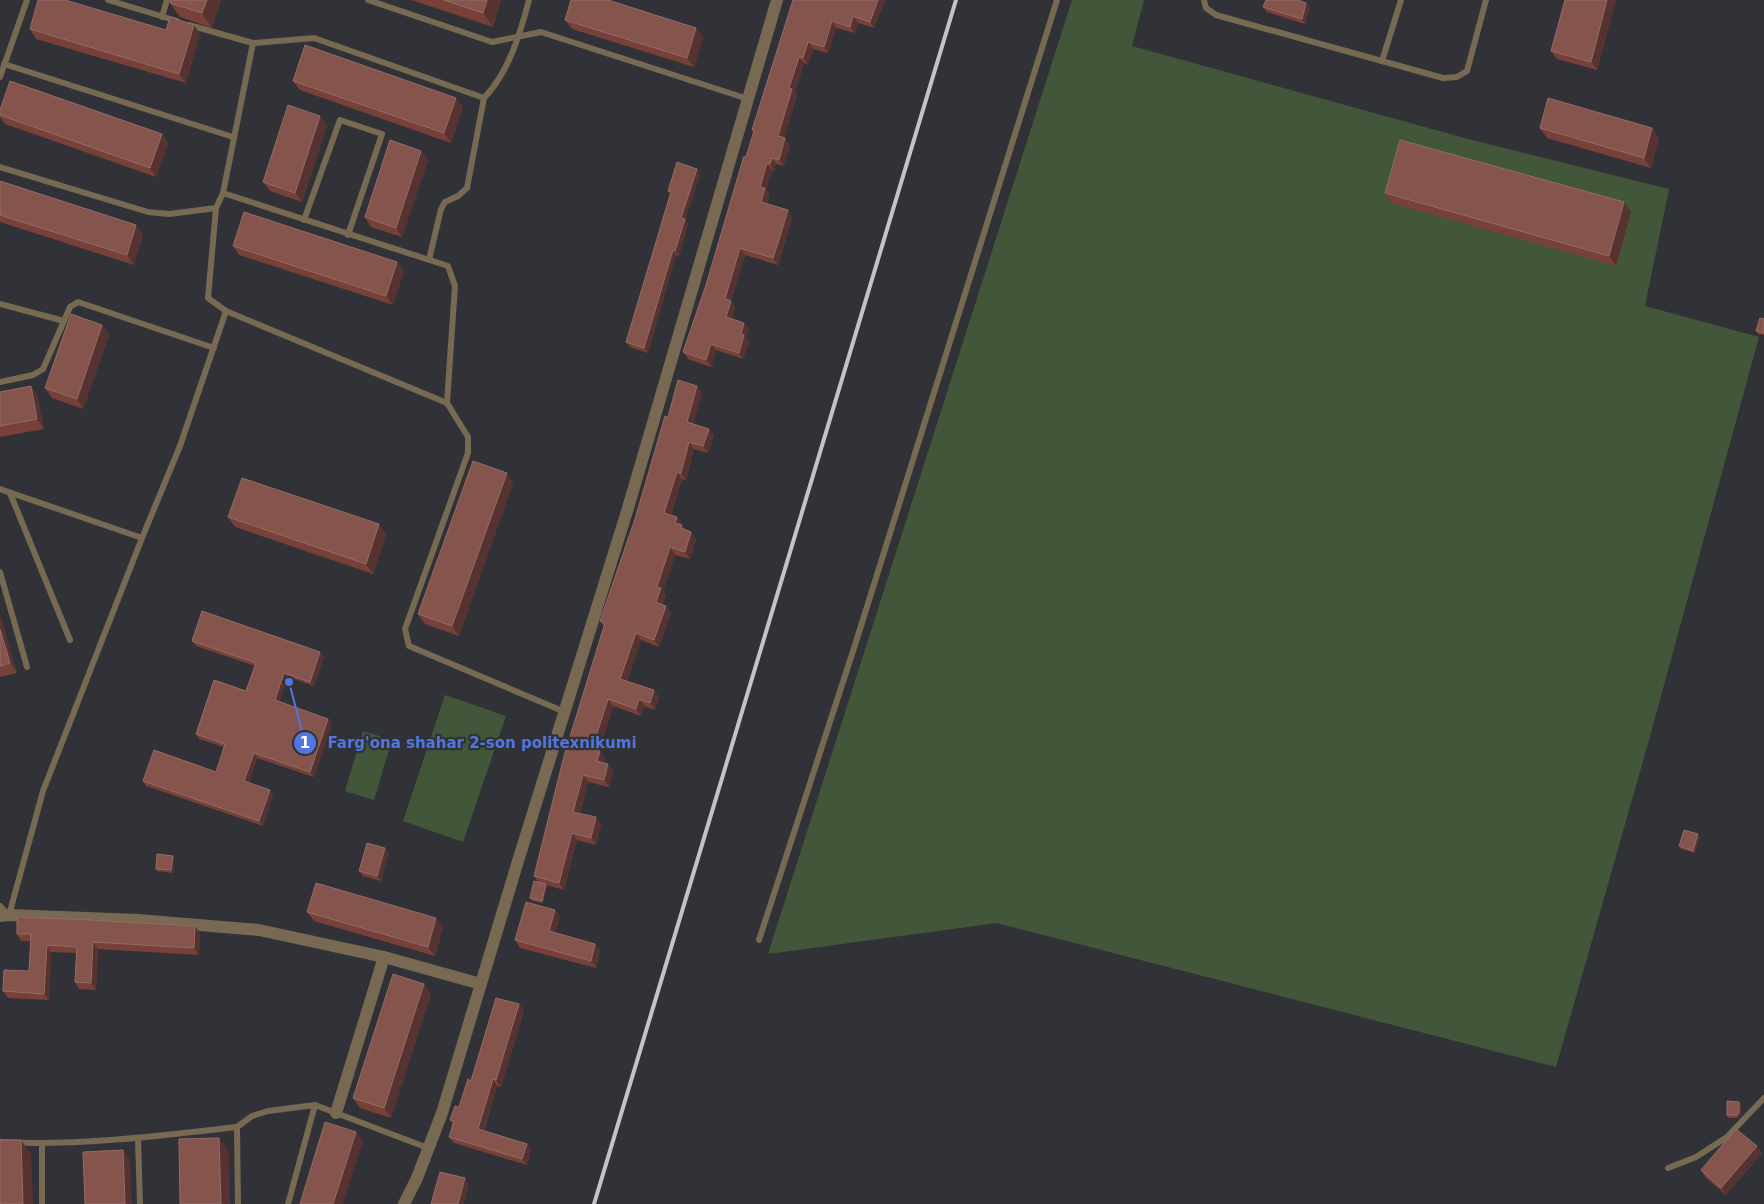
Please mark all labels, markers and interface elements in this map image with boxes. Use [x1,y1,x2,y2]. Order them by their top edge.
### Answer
callout: Farg'ona shahar 2-son politexnikumi [293,728,647,758]
text: 1 [300,734,310,752]
text: Farg'ona shahar 2-son politexnikumi [327,734,637,752]

